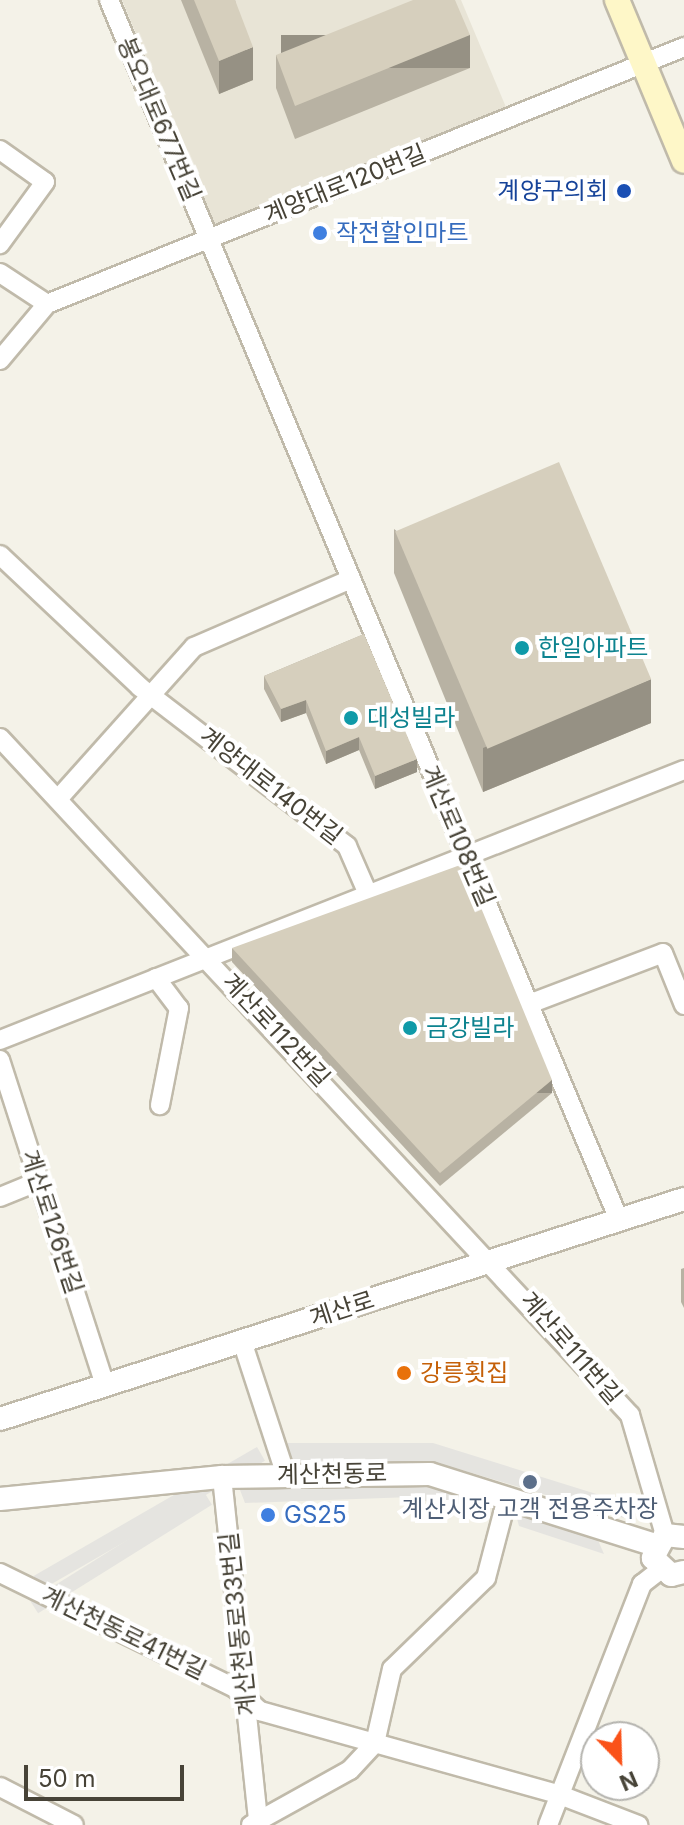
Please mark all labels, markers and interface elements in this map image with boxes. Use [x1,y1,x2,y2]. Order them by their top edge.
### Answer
street label: 봉오대로677번길 [112,33,206,205]
street label: 계양대로120번길 [260,138,430,230]
place label: 계양구의회 [498,177,608,205]
marker: 계양구의회 [615,182,633,200]
place label: 작전할인마트 [336,219,468,247]
marker: 작전할인마트 [311,224,329,242]
place label: 한일아파트 [538,634,648,662]
marker: 한일아파트 [513,639,531,657]
place label: 대성빌라 [367,704,455,732]
marker: 대성빌라 [342,709,360,727]
street label: 계양대로140번길 [194,721,348,851]
street label: 계산로108번길 [415,761,501,911]
street label: 계산로112번길 [216,967,336,1093]
place label: 금강빌라 [426,1014,514,1042]
marker: 금강빌라 [401,1019,419,1037]
street label: 계산로126번길 [15,1146,89,1298]
street label: 계산로 [306,1285,378,1333]
street label: 계산로111번길 [514,1286,628,1410]
place label: 강릉횟집 [420,1359,508,1387]
marker: 강릉횟집 [395,1364,413,1382]
street label: 계산천동로 [277,1459,387,1489]
marker: 계산시장 고객 전용주차장 [521,1473,539,1491]
place label: 계산시장 고객 전용주차장 [402,1495,658,1523]
place label: GS25 [284,1501,347,1529]
marker: GS25 [259,1506,277,1524]
street label: 계산천동로33번길 [214,1531,262,1717]
street label: 계산천동로41번길 [37,1581,211,1685]
north arrow [580,1721,660,1801]
scale bar [28,1749,188,1799]
text: 50 m [38,1764,96,1793]
text: N [616,1766,641,1796]

